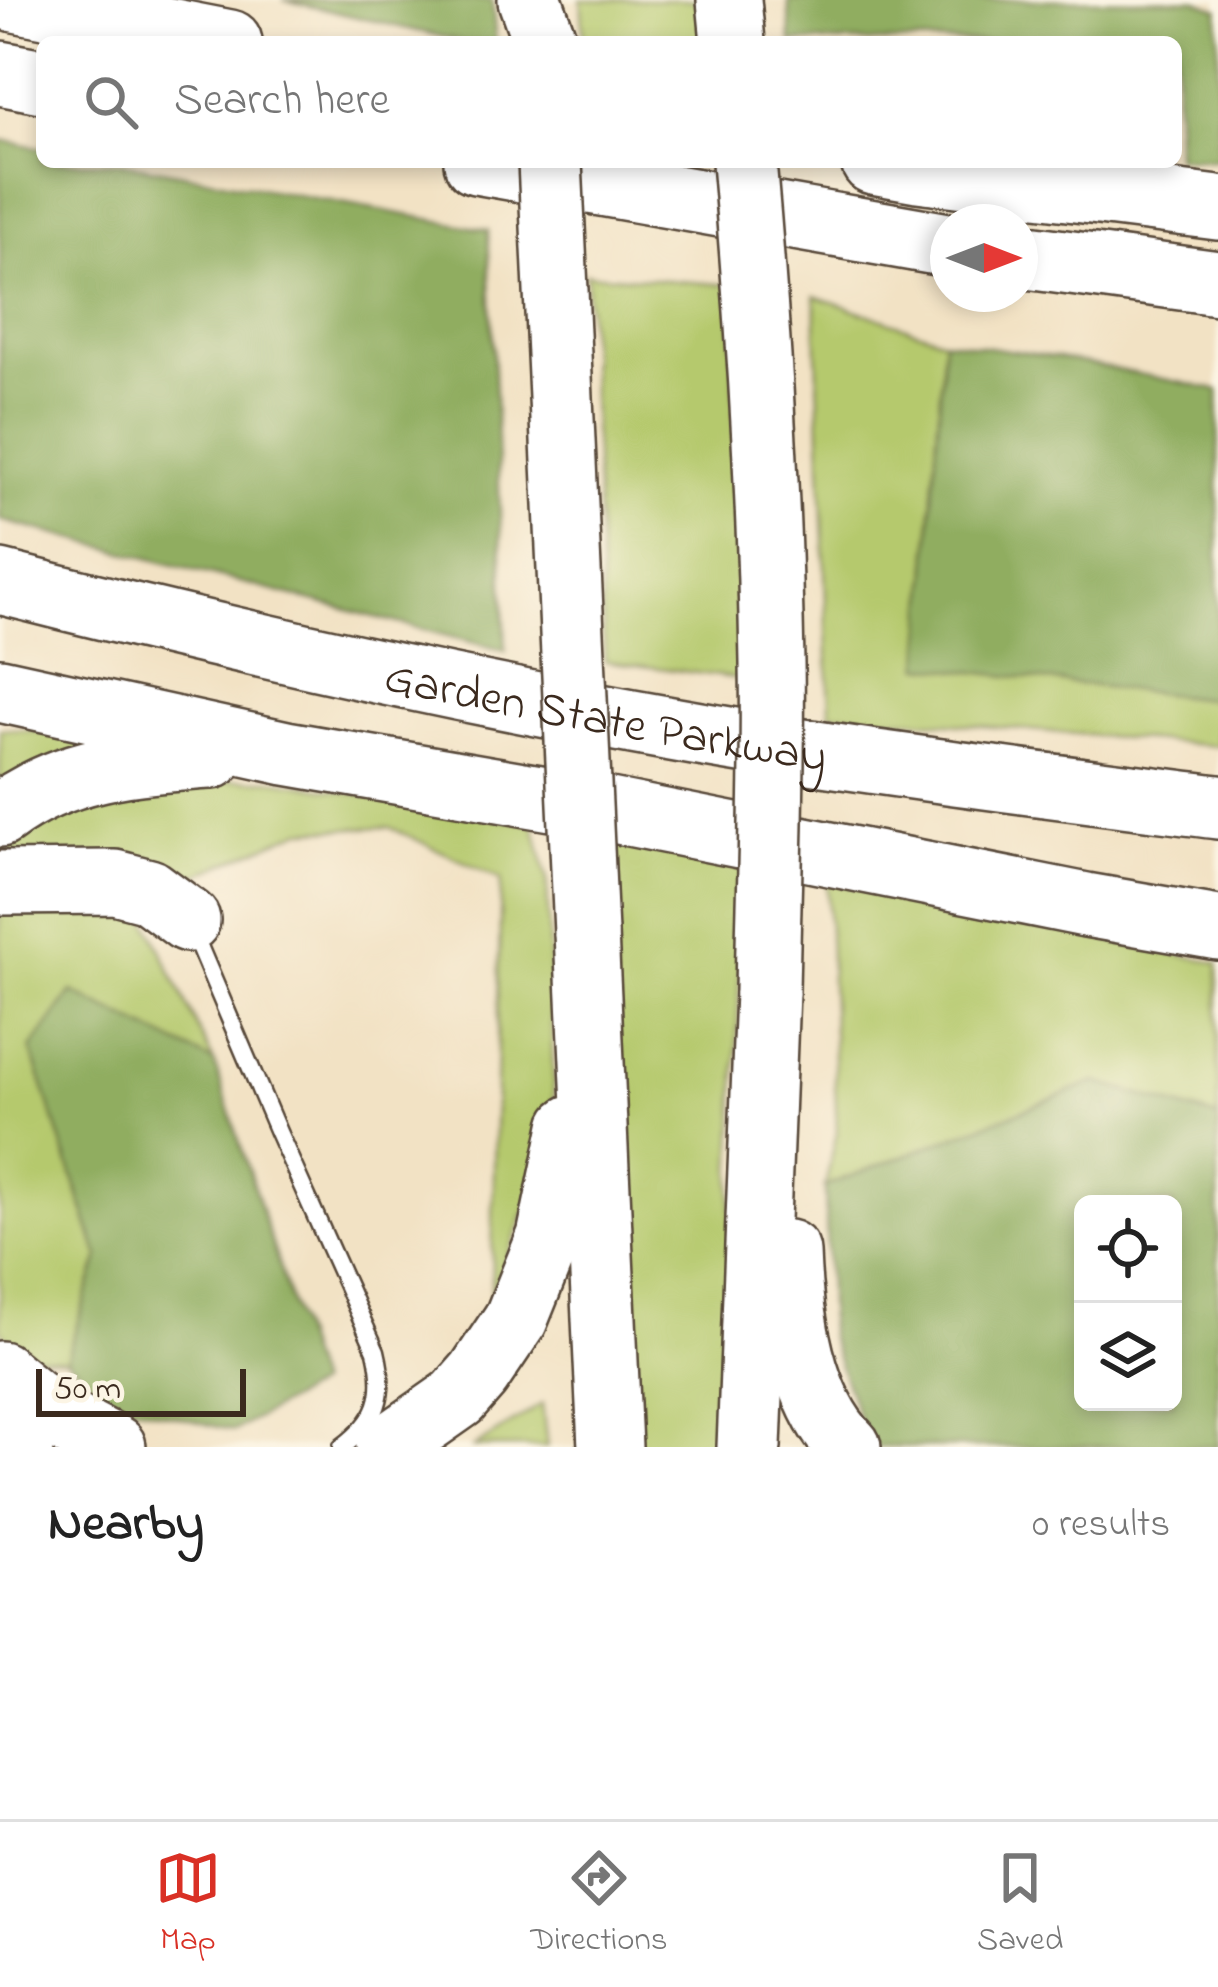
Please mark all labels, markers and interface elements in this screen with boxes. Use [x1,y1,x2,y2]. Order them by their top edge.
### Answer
search box [36,36,1182,168]
icon: search [78,69,144,135]
text: Search here [174,69,390,135]
north arrow [930,204,1038,312]
street label: Garden State Parkway [378,644,832,794]
map controls [1074,1195,1182,1411]
button: locate [1074,1195,1182,1303]
button: layers [1074,1303,1182,1411]
scale bar [36,1363,246,1416]
text: 50 m [54,1366,121,1414]
text: Nearby [48,1488,204,1563]
text: 0 results [1032,1497,1170,1554]
tab: Map [155,1845,221,1965]
tab: Directions [530,1845,668,1965]
tab: Saved [977,1845,1063,1965]

